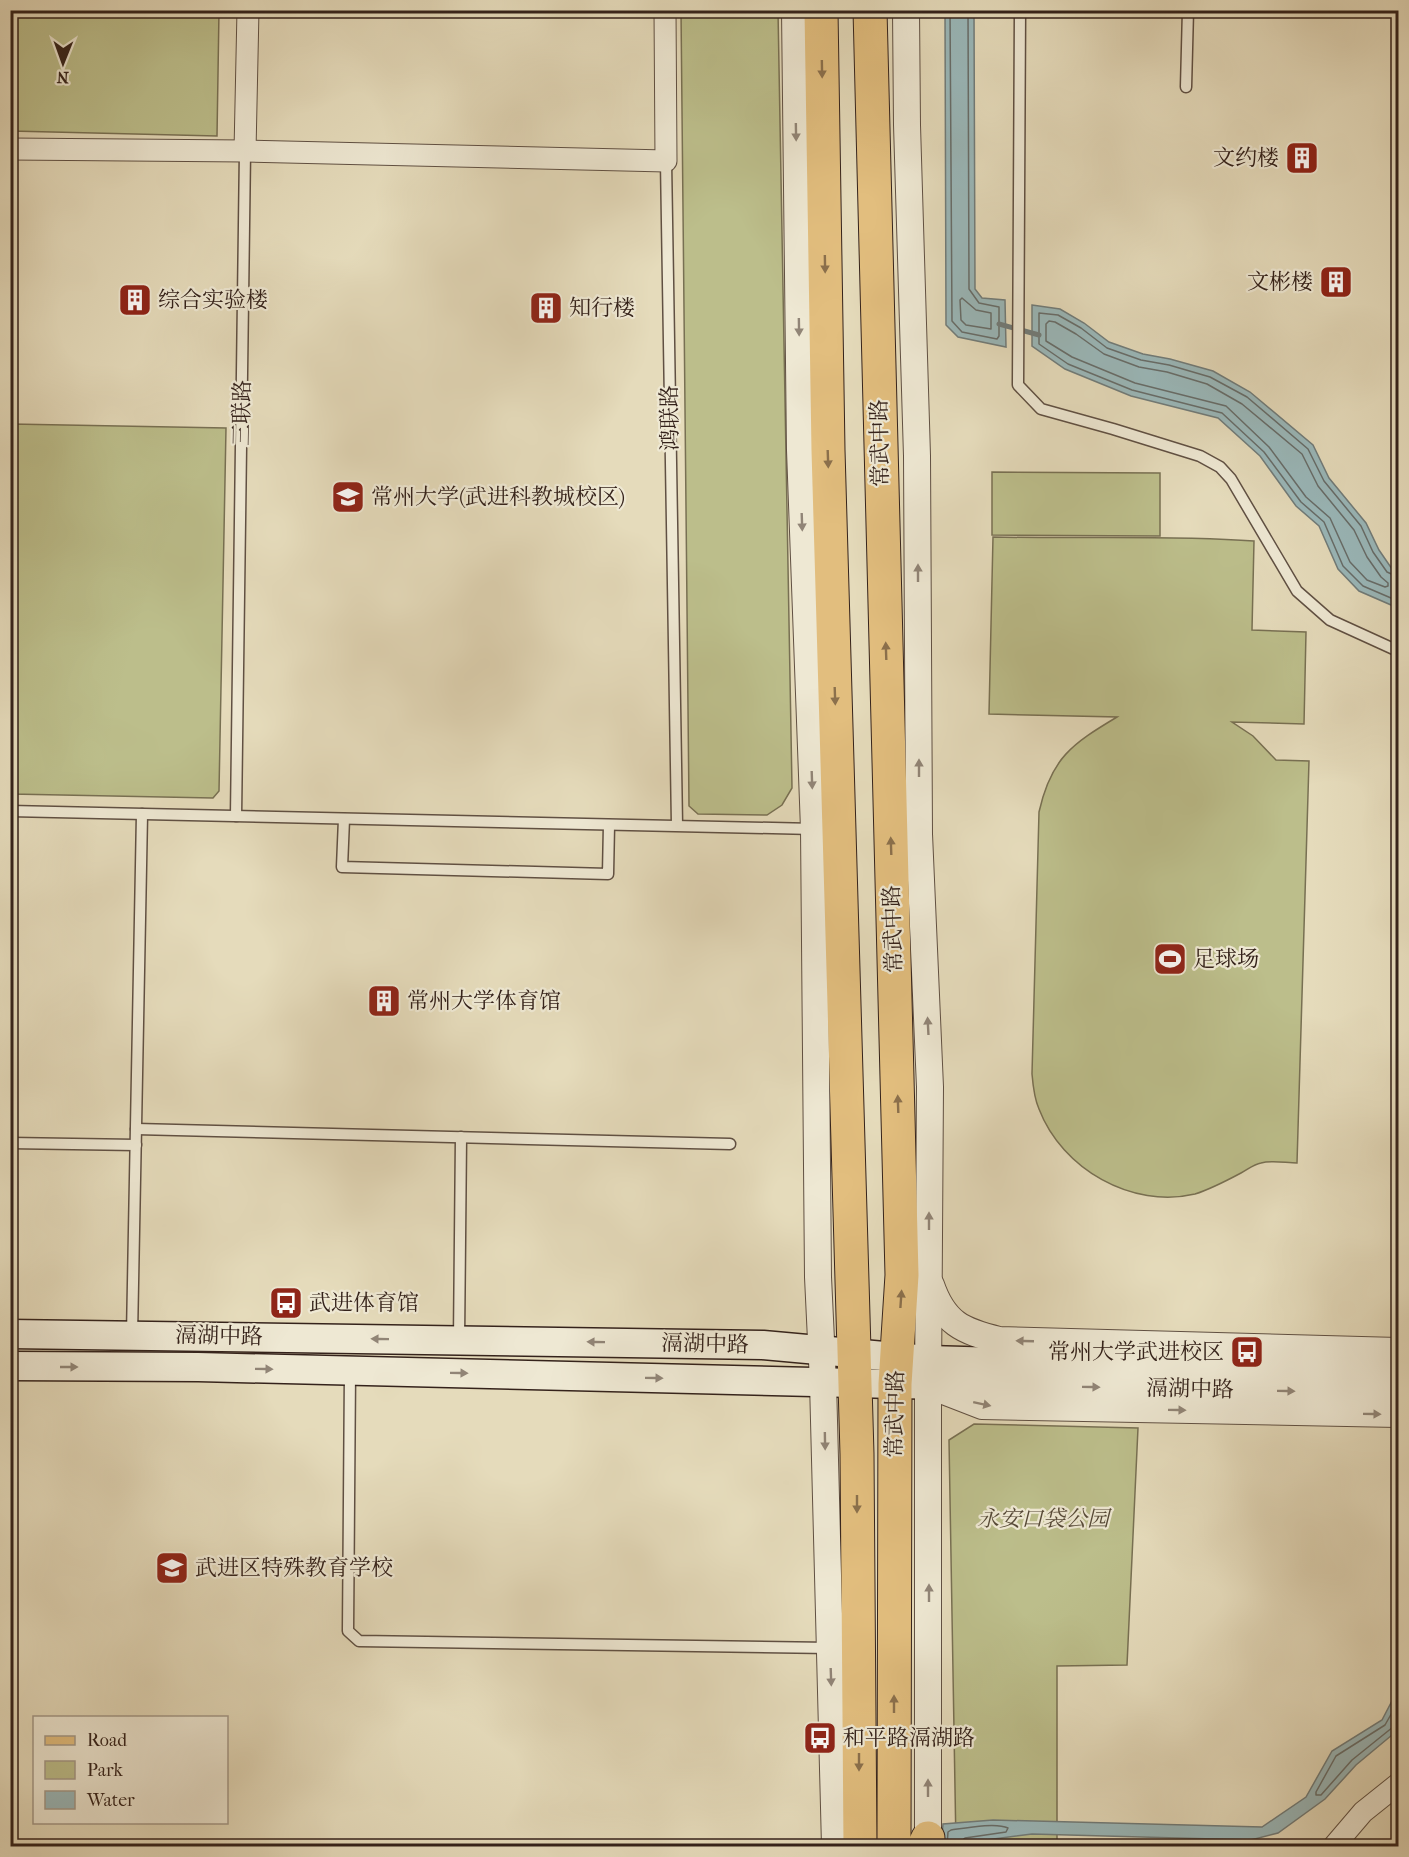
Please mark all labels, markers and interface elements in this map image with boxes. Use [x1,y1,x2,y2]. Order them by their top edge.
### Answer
north arrow [33,33,93,93]
one-way arrow [817,59,826,78]
text: N [56,68,69,87]
one-way arrow [792,122,801,141]
building icon: 文约楼 [1284,140,1320,176]
place label: 文约楼 [1213,145,1279,171]
one-way arrow [820,254,830,273]
building icon: 文彬楼 [1318,264,1354,300]
place label: 文彬楼 [1247,269,1313,295]
building icon: 综合实验楼 [117,282,153,318]
place label: 综合实验楼 [158,287,268,313]
building icon: 知行楼 [528,290,564,326]
place label: 知行楼 [569,295,635,321]
one-way arrow [794,317,804,336]
street label: 三联路 [228,380,256,446]
street label: 鸿联路 [656,385,684,451]
street label: 常武中路 [866,399,894,487]
one-way arrow [823,449,833,468]
school or university icon: 常州大学(武进科教城校区) [330,479,366,515]
place label: 常州大学(武进科教城校区) [371,484,625,510]
one-way arrow [798,512,807,531]
one-way arrow [913,563,923,582]
one-way arrow [881,642,890,661]
one-way arrow [831,686,840,705]
one-way arrow [914,758,924,777]
one-way arrow [807,770,816,789]
one-way arrow [886,837,896,856]
street label: 常武中路 [878,885,908,973]
sports icon: 足球场 [1152,941,1188,977]
place label: 足球场 [1193,946,1259,972]
building icon: 常州大学体育馆 [366,983,402,1019]
place label: 常州大学体育馆 [407,988,561,1014]
one-way arrow [923,1016,932,1035]
one-way arrow [893,1095,903,1114]
one-way arrow [924,1211,934,1230]
bus stop icon: 武进体育馆 [268,1285,304,1321]
place label: 武进体育馆 [309,1290,419,1316]
one-way arrow [896,1290,905,1309]
street label: 滆湖中路 [175,1322,263,1350]
street label: 滆湖中路 [661,1330,749,1358]
one-way arrow [371,1334,390,1343]
bus stop icon: 常州大学武进校区 [1229,1334,1265,1370]
one-way arrow [1016,1336,1035,1345]
one-way arrow [587,1337,606,1347]
place label: 常州大学武进校区 [1048,1339,1224,1365]
one-way arrow [59,1362,78,1372]
one-way arrow [254,1364,273,1374]
one-way arrow [449,1369,468,1378]
street label: 常武中路 [881,1370,909,1458]
one-way arrow [644,1373,663,1382]
street label: 滆湖中路 [1146,1375,1234,1403]
one-way arrow [1082,1382,1101,1392]
one-way arrow [1277,1386,1296,1396]
one-way arrow [973,1400,991,1410]
one-way arrow [1167,1405,1186,1415]
one-way arrow [1362,1409,1381,1419]
one-way arrow [820,1431,830,1450]
one-way arrow [852,1495,862,1514]
park label: 永安口袋公园 [977,1506,1112,1532]
school or university icon: 武进区特殊教育学校 [154,1550,190,1586]
place label: 武进区特殊教育学校 [195,1555,393,1581]
one-way arrow [924,1584,934,1603]
one-way arrow [826,1668,836,1687]
one-way arrow [889,1695,899,1714]
legend [33,1716,228,1824]
bus stop icon: 和平路滆湖路 [802,1720,838,1756]
place label: 和平路滆湖路 [843,1725,975,1751]
text: Road [87,1730,127,1751]
one-way arrow [854,1753,864,1772]
text: Park [87,1760,124,1781]
one-way arrow [923,1779,933,1798]
text: Water [86,1790,135,1811]

